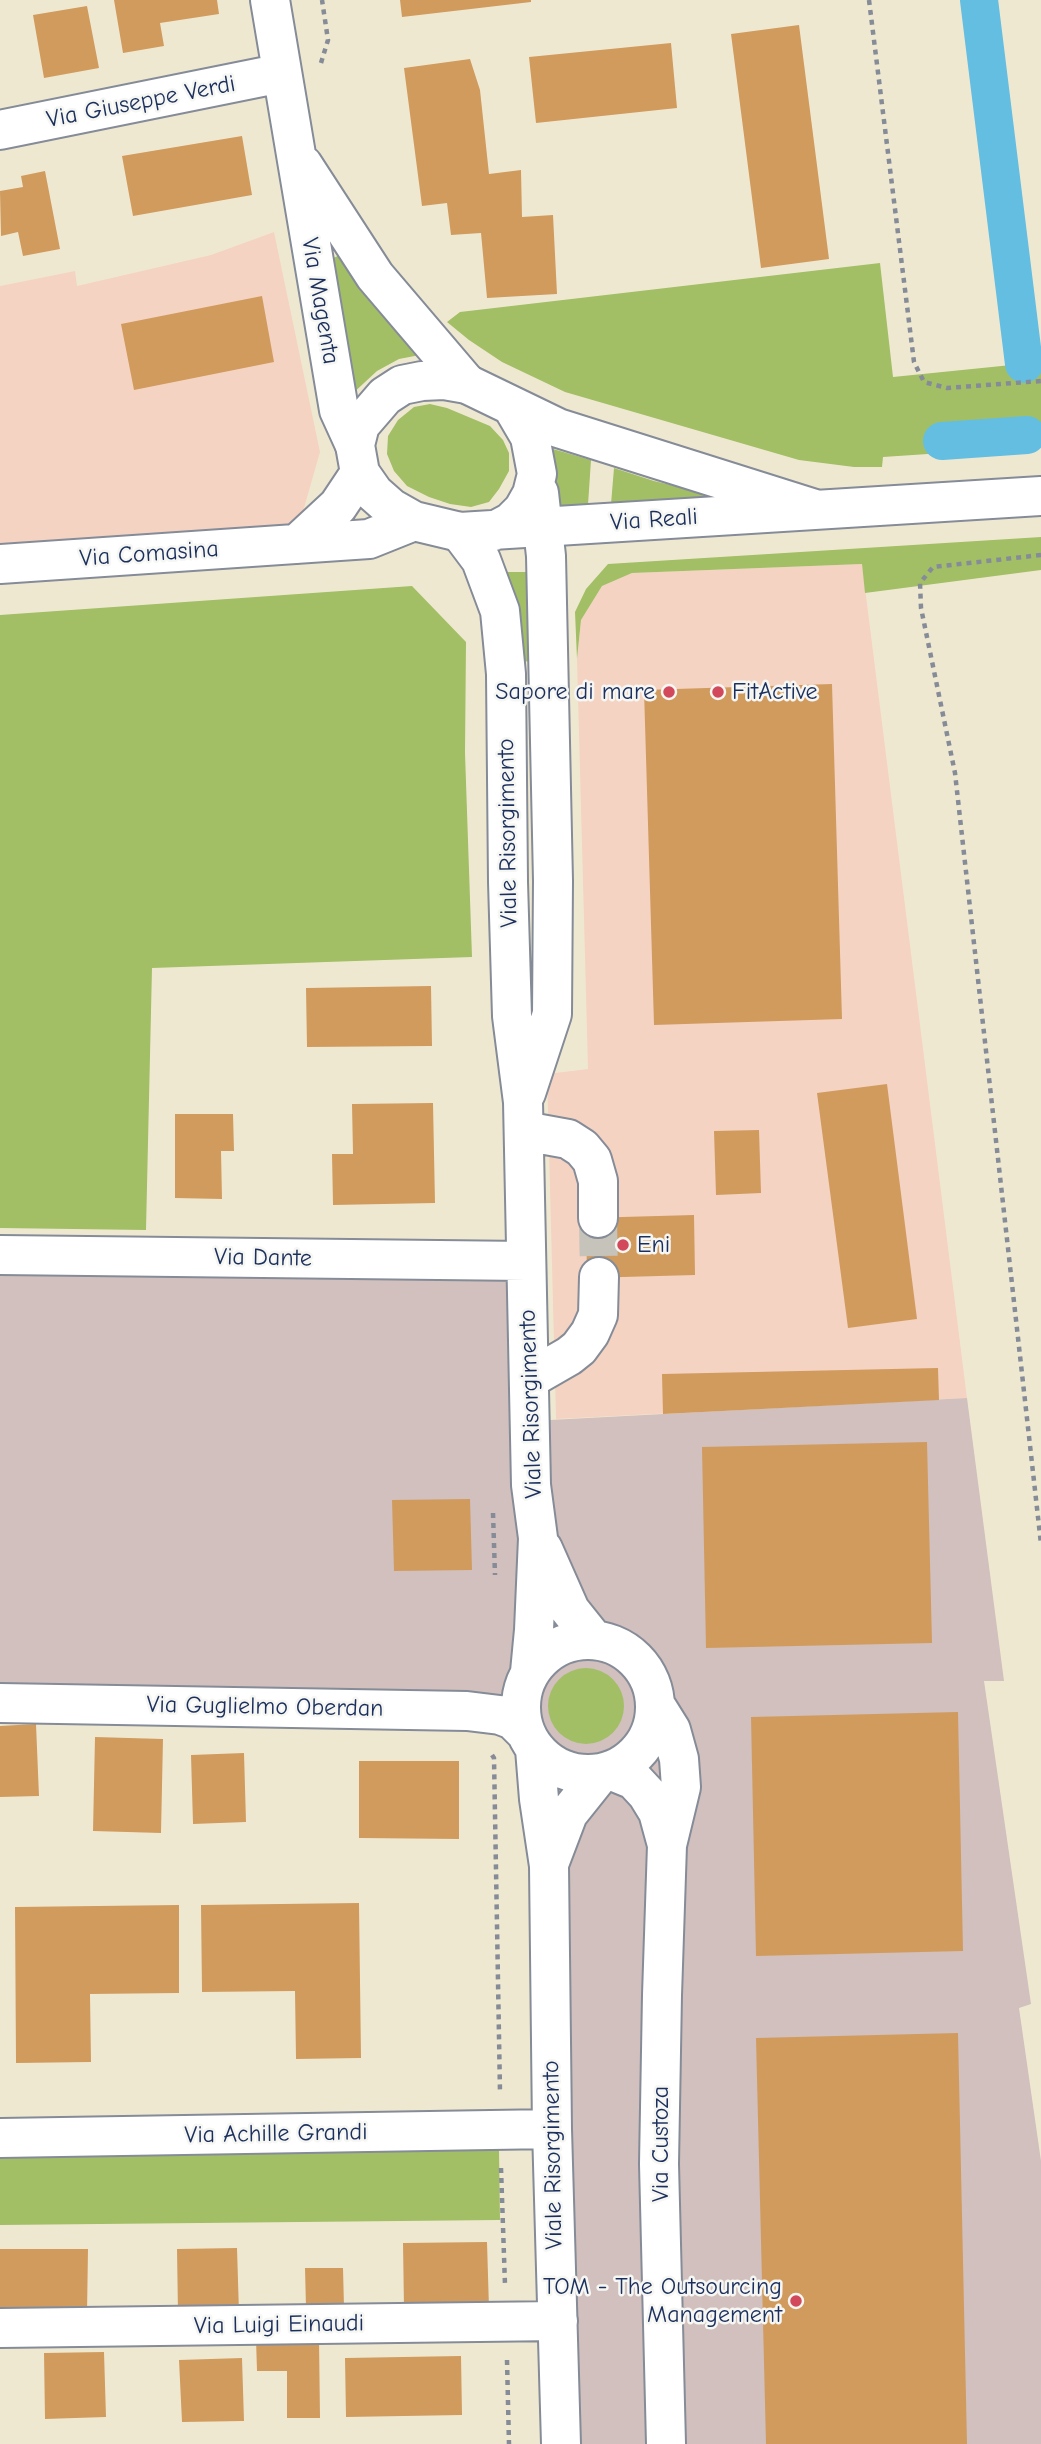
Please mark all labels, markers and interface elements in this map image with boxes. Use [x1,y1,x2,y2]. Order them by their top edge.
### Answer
street label: Via Giuseppe Verdi [44,70,238,134]
street label: Via Magenta [295,236,345,366]
street label: Via Reali [609,503,699,537]
street label: Via Comasina [78,535,220,573]
place label: Sapore di mare [495,678,655,706]
place label: FitActive [732,678,818,706]
marker: Sapore di mare [661,684,677,700]
marker: FitActive [710,684,726,700]
street label: Viale Risorgimento [492,738,524,928]
place label: Eni [637,1231,670,1259]
marker: Eni [615,1237,631,1253]
street label: Via Dante [214,1243,312,1273]
street label: Viale Risorgimento [513,1309,549,1499]
street label: Via Guglielmo Oberdan [146,1691,384,1723]
street label: Viale Risorgimento [537,2060,569,2250]
street label: Via Custoza [647,2086,675,2202]
street label: Via Achille Grandi [184,2118,368,2150]
place label: TOM - The Outsourcing Management [543,2273,782,2329]
marker: TOM - The Outsourcing Management [788,2293,804,2309]
street label: Via Luigi Einaudi [194,2309,364,2341]

